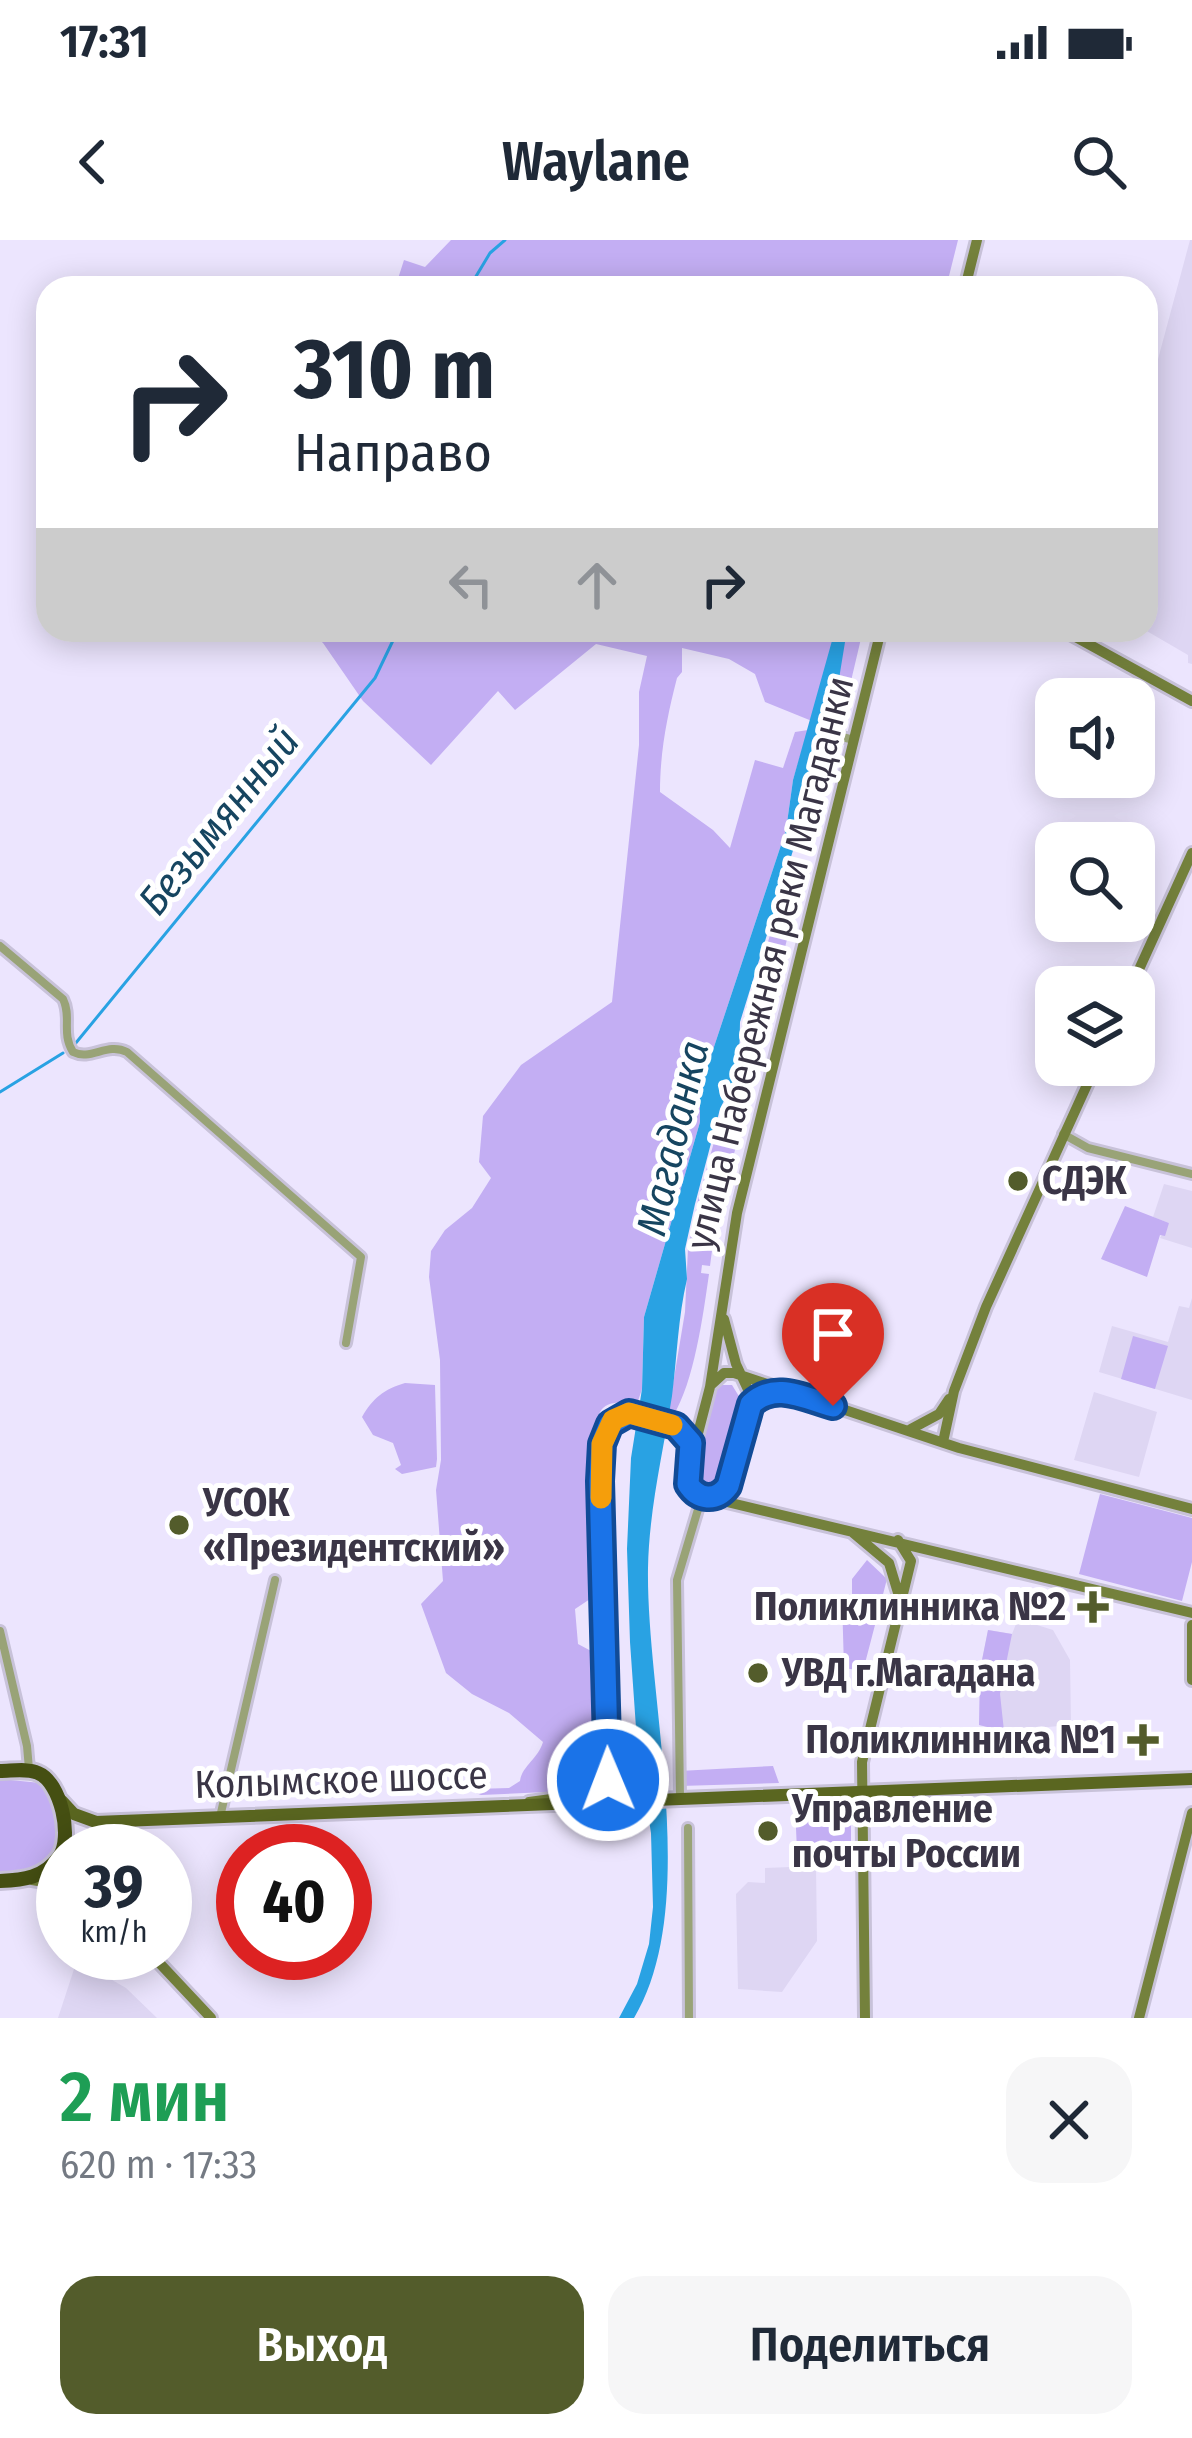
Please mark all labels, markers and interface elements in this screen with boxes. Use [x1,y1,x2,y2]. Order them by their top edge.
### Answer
text: 17:31 [60,15,149,69]
icon: back [60,129,126,195]
icon: search [1066,129,1132,195]
text: Waylane [502,130,690,194]
text: 310 m [294,319,495,420]
icon: right [96,324,252,480]
text: Направо [294,421,492,485]
icon: left [438,552,504,618]
icon: ahead [564,552,630,618]
icon: right [690,552,756,618]
street label: улица Набережная реки Магаданки [676,672,864,1254]
map controls [1035,678,1155,1086]
button: sound [1035,678,1155,798]
water label: Безымянный [128,717,310,925]
button: search [1035,822,1155,942]
button: layers [1035,966,1155,1086]
water label: Магаданка [626,1036,720,1240]
place label: СДЭК [1042,1158,1127,1204]
marker: СДЭК [1005,1168,1031,1194]
pin [782,1283,884,1406]
icon: arrive [800,1301,866,1367]
place label: УСОК «Президентский» [202,1480,505,1571]
marker: УСОК «Президентский» [166,1512,192,1538]
place label: Поликлинника №2 [754,1584,1066,1630]
marker: Поликлинника №2 [1077,1591,1109,1623]
place label: УВД г.Магадана [781,1650,1035,1696]
marker: УВД г.Магадана [745,1660,771,1686]
position arrow [545,1717,671,1843]
place label: Поликлинника №1 [806,1717,1116,1763]
marker: Поликлинника №1 [1127,1724,1159,1756]
street label: Колымское шоссе [194,1752,488,1808]
place label: Управление почты России [791,1786,1021,1877]
marker: Управление почты России [755,1818,781,1844]
speed limit sign: 40 [216,1824,372,1980]
text: 39 [85,1851,143,1923]
text: km/h [81,1914,147,1950]
text: 2 мин [60,2054,230,2140]
button: close [1006,2057,1132,2183]
text: 620 m · 17:33 [60,2142,257,2188]
button: Выход [60,2276,584,2414]
button: Поделиться [608,2276,1132,2414]

